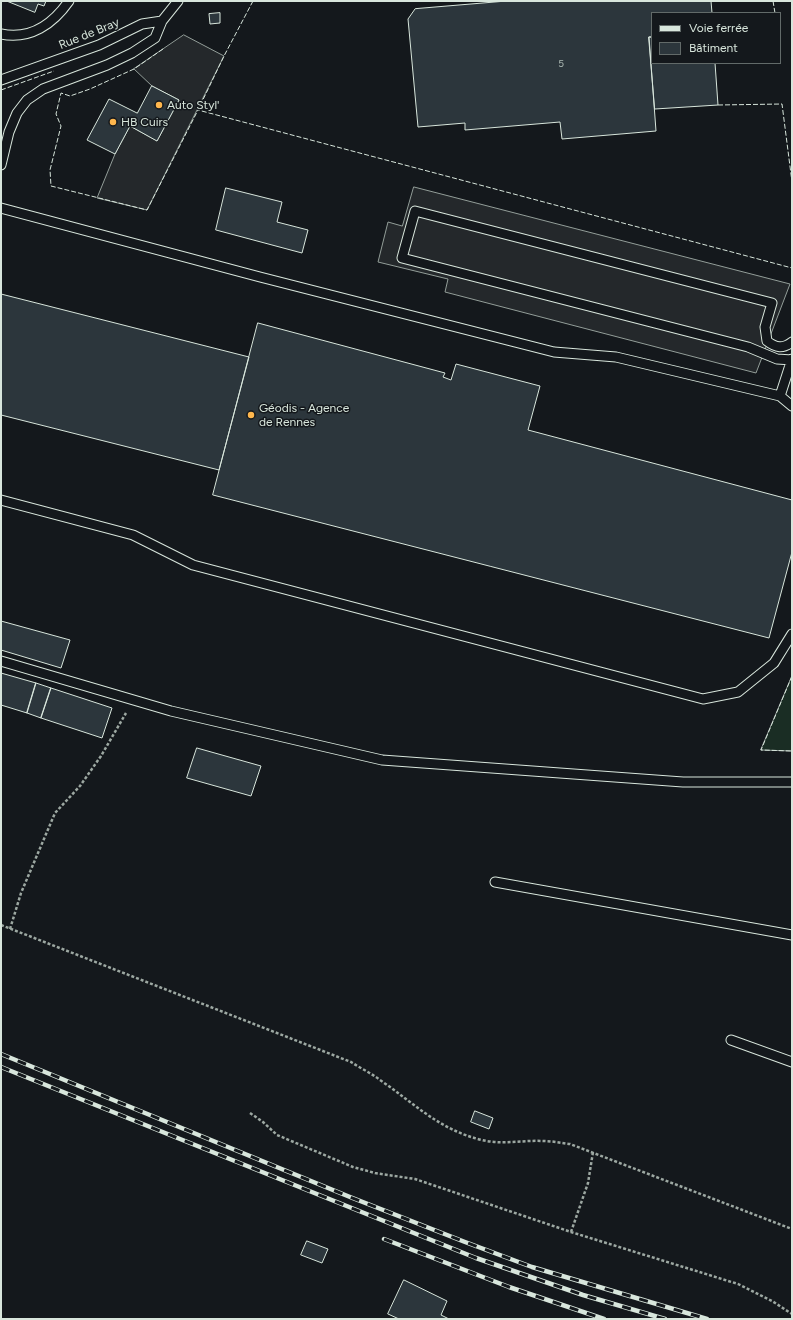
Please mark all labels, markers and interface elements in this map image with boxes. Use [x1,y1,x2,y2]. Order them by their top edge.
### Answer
legend [651,12,781,64]
street label: Rue de Bray [57,15,121,53]
text: Voie ferrée [689,21,748,35]
text: Bâtiment [689,41,738,55]
house number: 5 [558,58,564,70]
place label: Auto Styl' [167,98,220,112]
marker: Auto Styl' [154,100,164,110]
place label: HB Cuirs [121,115,168,129]
marker: HB Cuirs [108,117,118,127]
place label: Géodis - Agence de Rennes [259,401,349,429]
marker: Géodis - Agence de Rennes [246,410,256,420]

